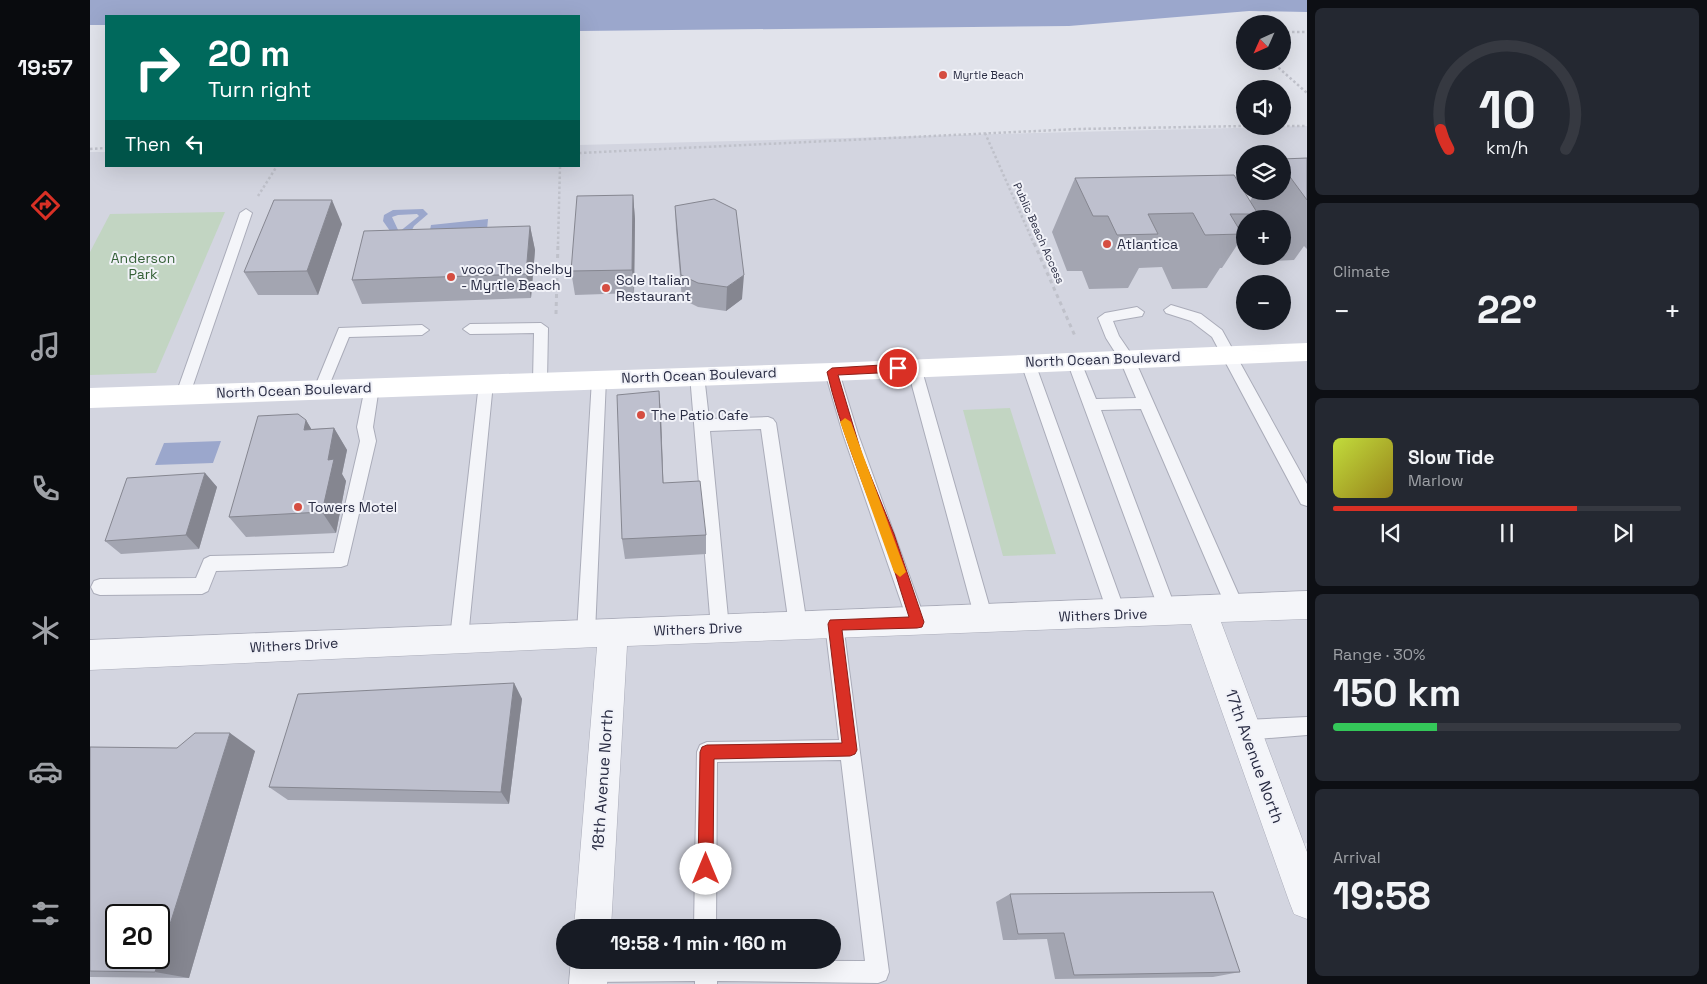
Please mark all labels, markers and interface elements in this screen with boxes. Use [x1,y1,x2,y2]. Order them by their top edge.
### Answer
north arrow [1236,15,1291,70]
map controls [1236,15,1291,330]
text: 20 m [208,32,290,76]
icon: right [125,35,190,100]
text: 19:57 [17,53,73,81]
place label: Myrtle Beach [953,68,1024,82]
marker: Myrtle Beach [937,69,949,81]
text: Turn right [208,75,311,103]
text: 10 [1478,77,1536,143]
button: sound [1236,80,1291,135]
icon: left [181,130,209,158]
text: Then [125,132,171,157]
text: km/h [1486,136,1528,159]
button: layers [1236,145,1291,200]
street label: Public Beach Access [1010,180,1068,286]
icon: directions [28,188,63,223]
button: + [1236,210,1291,265]
place label: Atlantica [1117,235,1178,253]
marker: Atlantica [1101,238,1113,250]
park label: Anderson Park [111,249,175,283]
place label: voco The Shelby - Myrtle Beach [461,260,572,294]
text: Climate [1333,261,1390,282]
marker: voco The Shelby - Myrtle Beach [445,271,457,283]
place label: Sole Italian Restaurant [616,271,691,305]
button: − [1236,275,1291,330]
marker: Sole Italian Restaurant [600,282,612,294]
text: 22° [1477,286,1537,334]
text: − [1333,293,1350,329]
text: + [1664,293,1681,329]
icon: music [28,329,63,364]
pin [877,347,919,389]
street label: North Ocean Boulevard [1025,347,1181,371]
icon: arrive [884,354,912,382]
street label: North Ocean Boulevard [621,363,777,387]
street label: North Ocean Boulevard [216,378,372,402]
place label: The Patio Cafe [651,406,748,424]
marker: The Patio Cafe [635,409,647,421]
text: Slow Tide [1408,445,1494,470]
text: Marlow [1408,470,1464,491]
icon: phone [28,471,63,506]
place label: Towers Motel [308,498,397,516]
marker: Towers Motel [292,501,304,513]
icon: previous [1377,519,1405,547]
icon: pause [1493,519,1521,547]
icon: next [1609,519,1637,547]
street label: Withers Drive [1058,604,1148,626]
icon: climate [28,613,63,648]
street label: Withers Drive [653,618,743,640]
street label: Withers Drive [249,634,339,656]
text: Range · 30% [1333,644,1425,665]
text: 150 km [1333,669,1461,717]
street label: 17th Avenue North [1221,686,1289,826]
street label: 18th Avenue North [587,708,618,852]
icon: car [28,754,63,789]
position arrow [679,842,731,894]
text: Arrival [1333,847,1381,868]
text: 19:58 [1333,872,1431,920]
icon: filters [28,896,63,931]
speed limit sign: 20 [105,904,170,969]
text: 19:58 · 1 min · 160 m [610,931,787,956]

